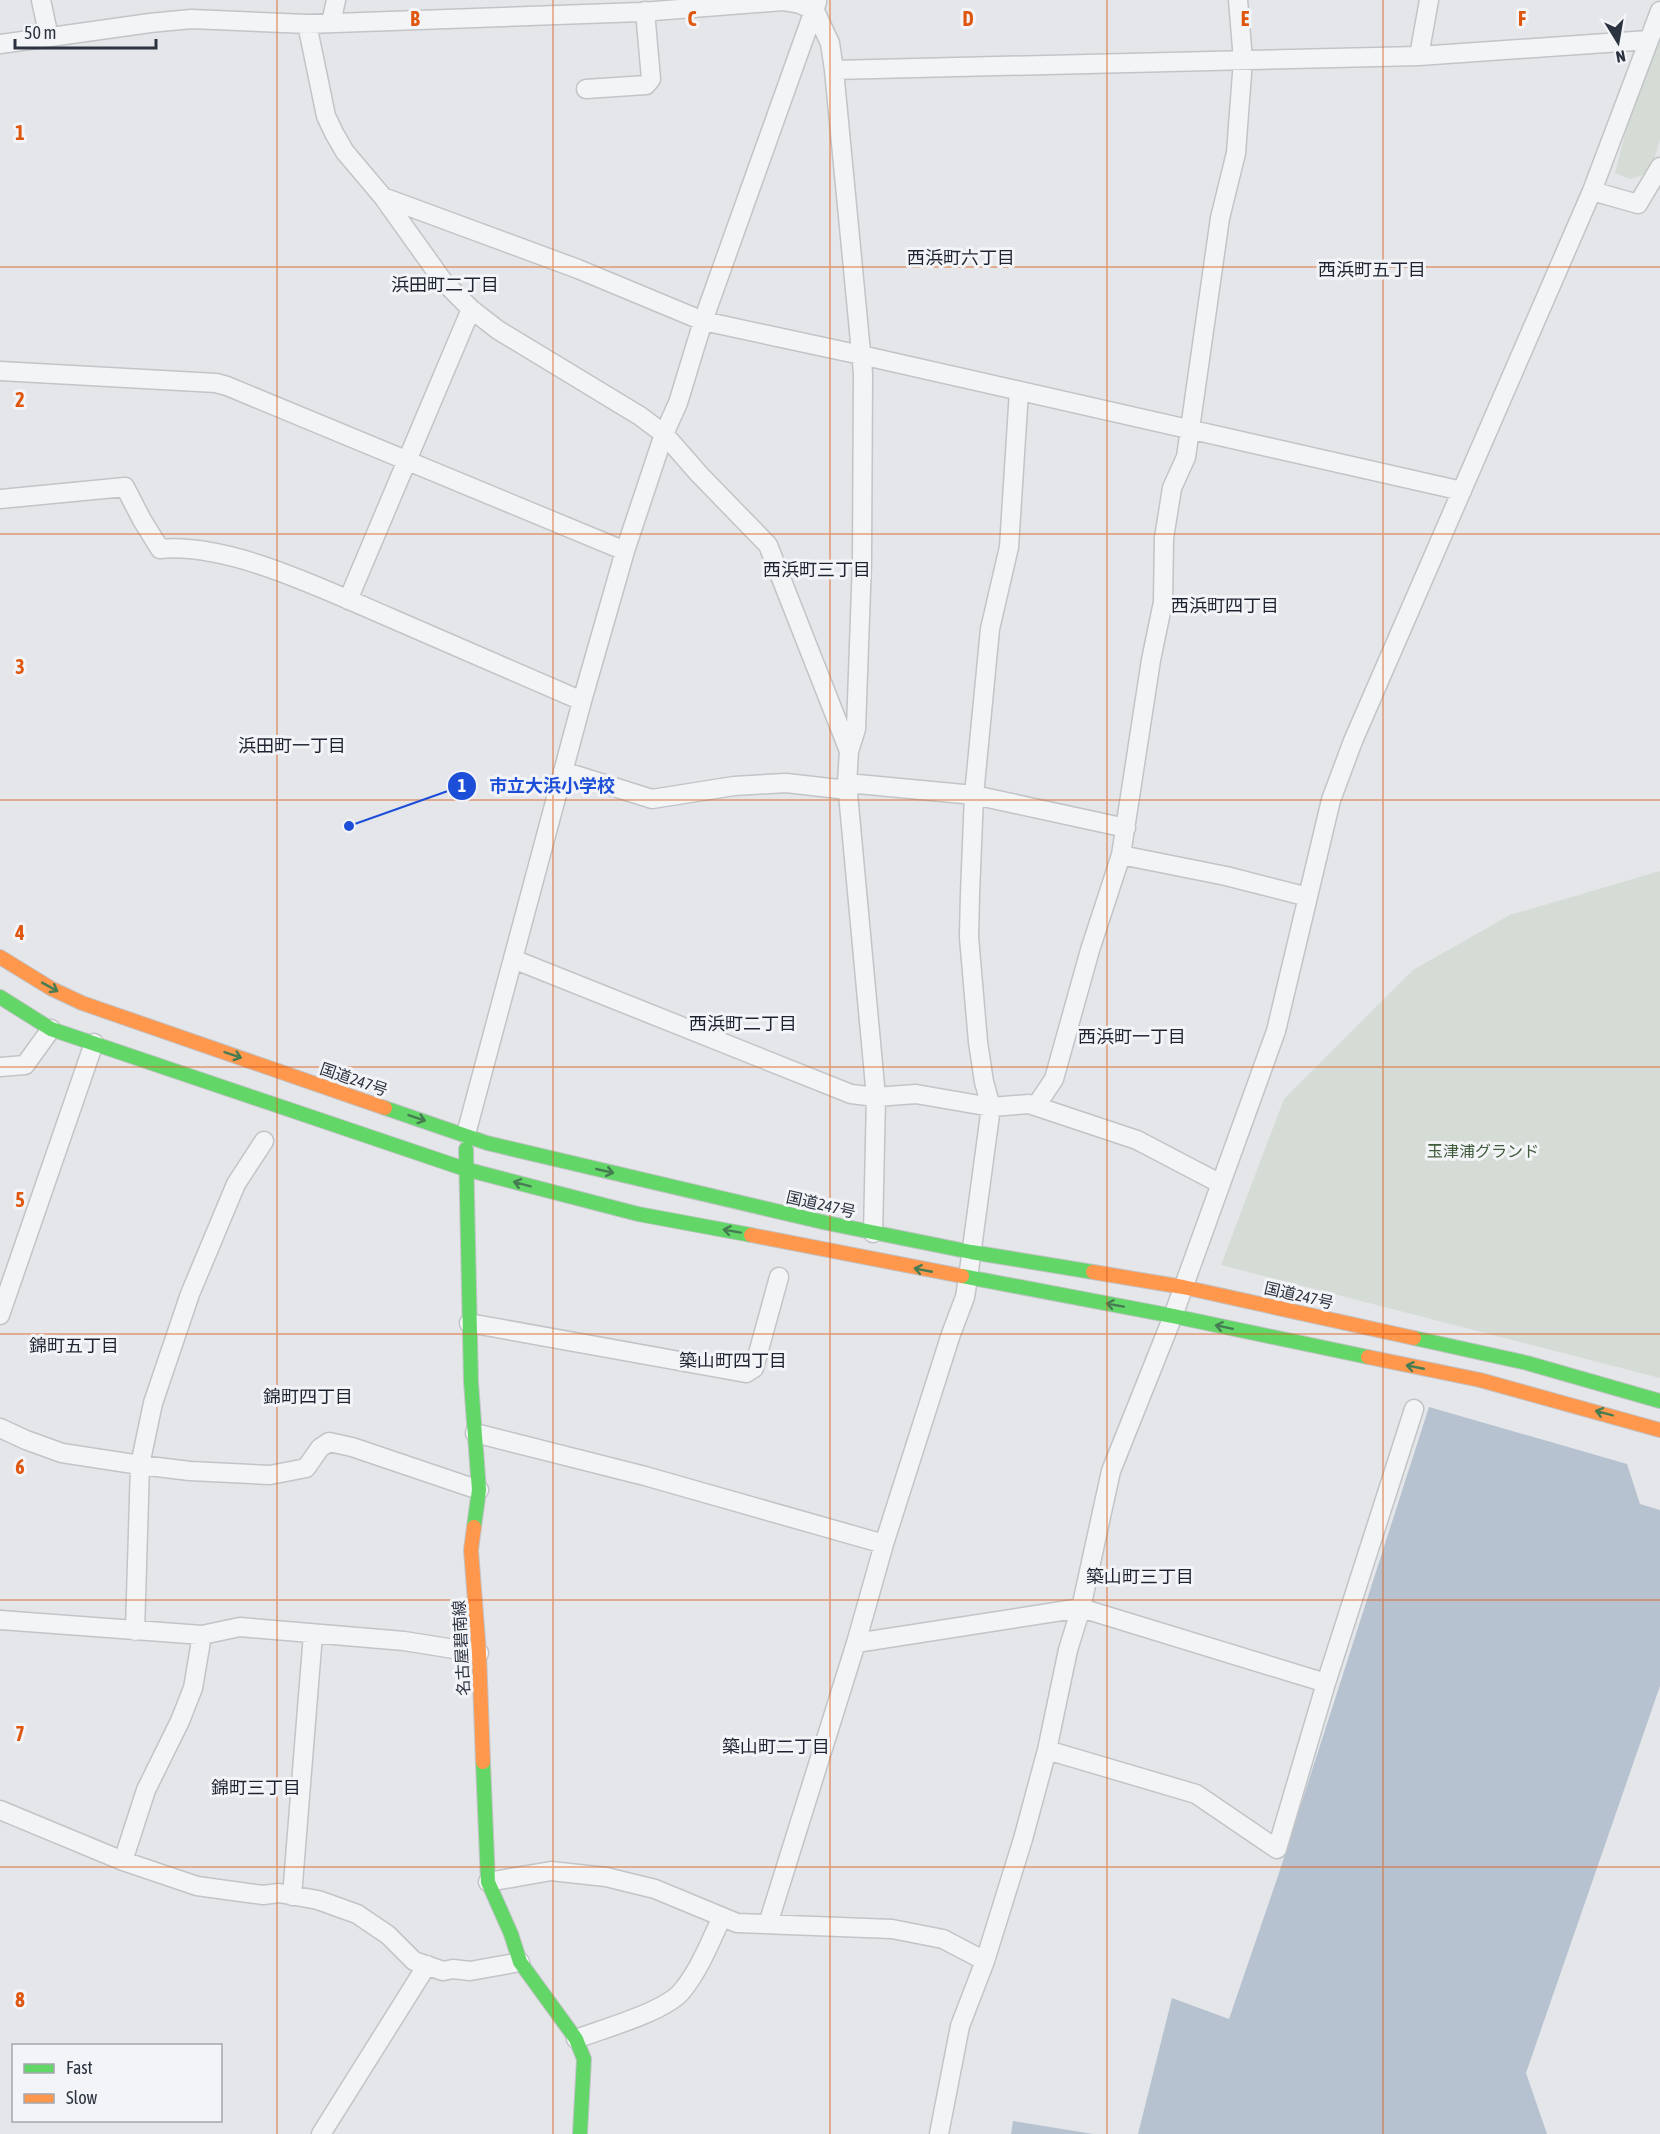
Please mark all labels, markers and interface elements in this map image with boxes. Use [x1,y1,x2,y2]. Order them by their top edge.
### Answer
text: B [410,7,420,30]
text: C [688,7,697,30]
text: D [962,7,974,30]
text: E [1241,7,1250,30]
text: F [1518,7,1526,30]
scale bar [15,12,156,50]
north arrow [1588,12,1648,72]
text: 50 m [24,22,56,43]
text: N [1615,47,1627,66]
text: 1 [15,121,25,144]
district label: 西浜町六丁目 [907,247,1015,268]
district label: 西浜町五丁目 [1318,259,1426,280]
district label: 浜田町二丁目 [391,274,499,295]
text: 2 [15,388,25,411]
district label: 西浜町三丁目 [763,559,871,580]
district label: 西浜町四丁目 [1171,595,1279,616]
text: 3 [15,655,25,678]
district label: 浜田町一丁目 [238,735,346,756]
callout: 市立大浜小学校 [447,768,627,804]
text: 1 [458,775,466,796]
text: 市立大浜小学校 [489,775,615,796]
text: 4 [14,921,25,944]
one-way arrow [41,982,58,994]
district label: 西浜町二丁目 [689,1013,797,1034]
district label: 西浜町一丁目 [1078,1026,1186,1047]
one-way arrow [223,1050,242,1061]
street label: 国道247号 [318,1059,390,1099]
one-way arrow [407,1113,426,1124]
park label: 玉津浦グランド [1427,1142,1539,1160]
one-way arrow [595,1165,614,1177]
one-way arrow [513,1177,532,1189]
street label: 国道247号 [785,1187,857,1221]
text: 5 [15,1188,25,1211]
one-way arrow [723,1226,743,1237]
one-way arrow [914,1263,933,1275]
street label: 国道247号 [1263,1278,1335,1312]
one-way arrow [1106,1299,1126,1310]
one-way arrow [1215,1320,1234,1332]
district label: 錦町五丁目 [29,1335,119,1356]
district label: 築山町四丁目 [679,1350,787,1371]
one-way arrow [1406,1361,1425,1372]
district label: 錦町四丁目 [263,1386,353,1407]
one-way arrow [1595,1407,1614,1419]
text: 6 [15,1455,25,1478]
district label: 築山町三丁目 [1086,1566,1194,1587]
street label: 名古屋碧南線 [449,1600,473,1696]
text: 7 [15,1722,25,1745]
district label: 築山町二丁目 [722,1736,830,1757]
district label: 錦町三丁目 [211,1777,301,1798]
text: 8 [15,1988,25,2011]
legend [12,2044,222,2122]
text: Fast [66,2057,93,2078]
text: Slow [66,2087,97,2108]

